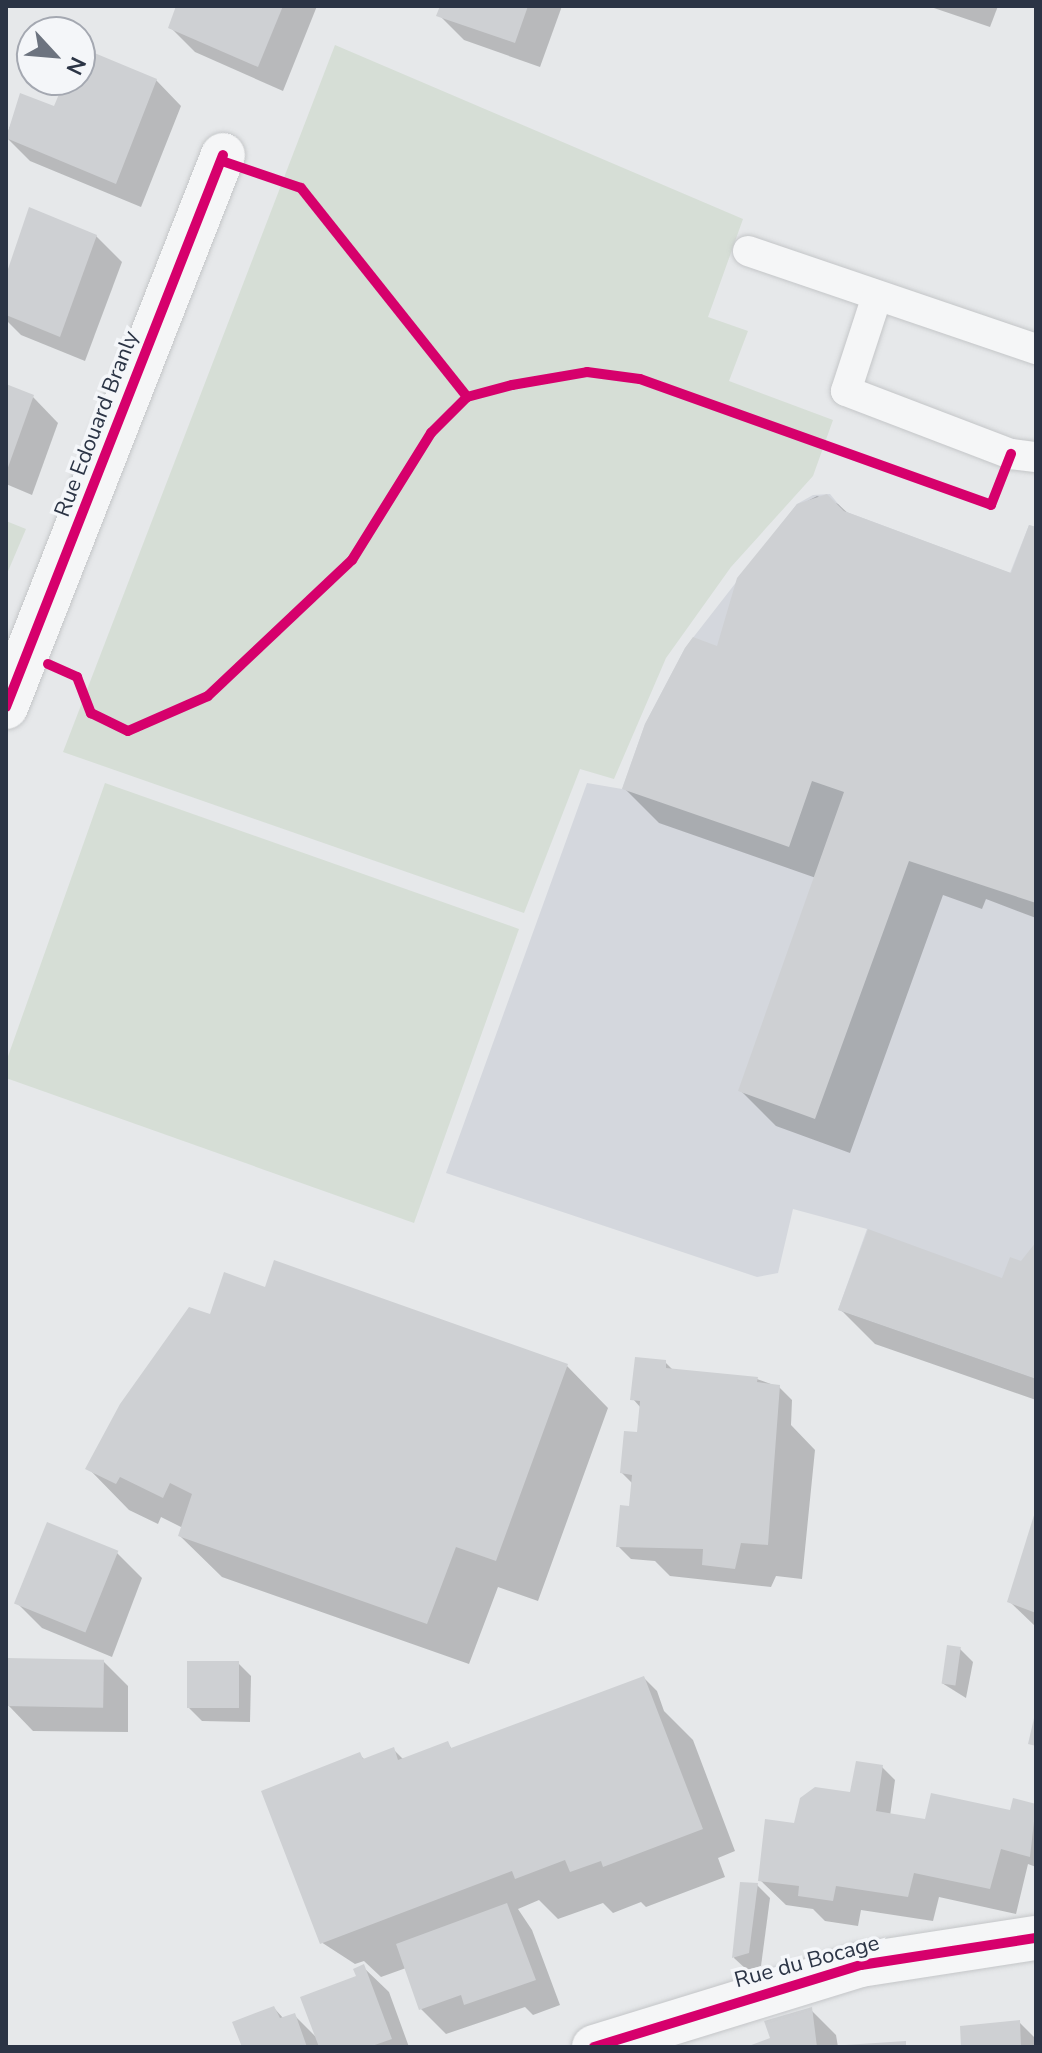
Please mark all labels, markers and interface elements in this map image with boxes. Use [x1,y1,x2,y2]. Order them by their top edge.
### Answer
north arrow [16,16,96,96]
text: N [59,52,93,80]
street label: Rue Edouard Branly [49,327,145,521]
street label: Rue du Bocage [732,1930,882,1994]

